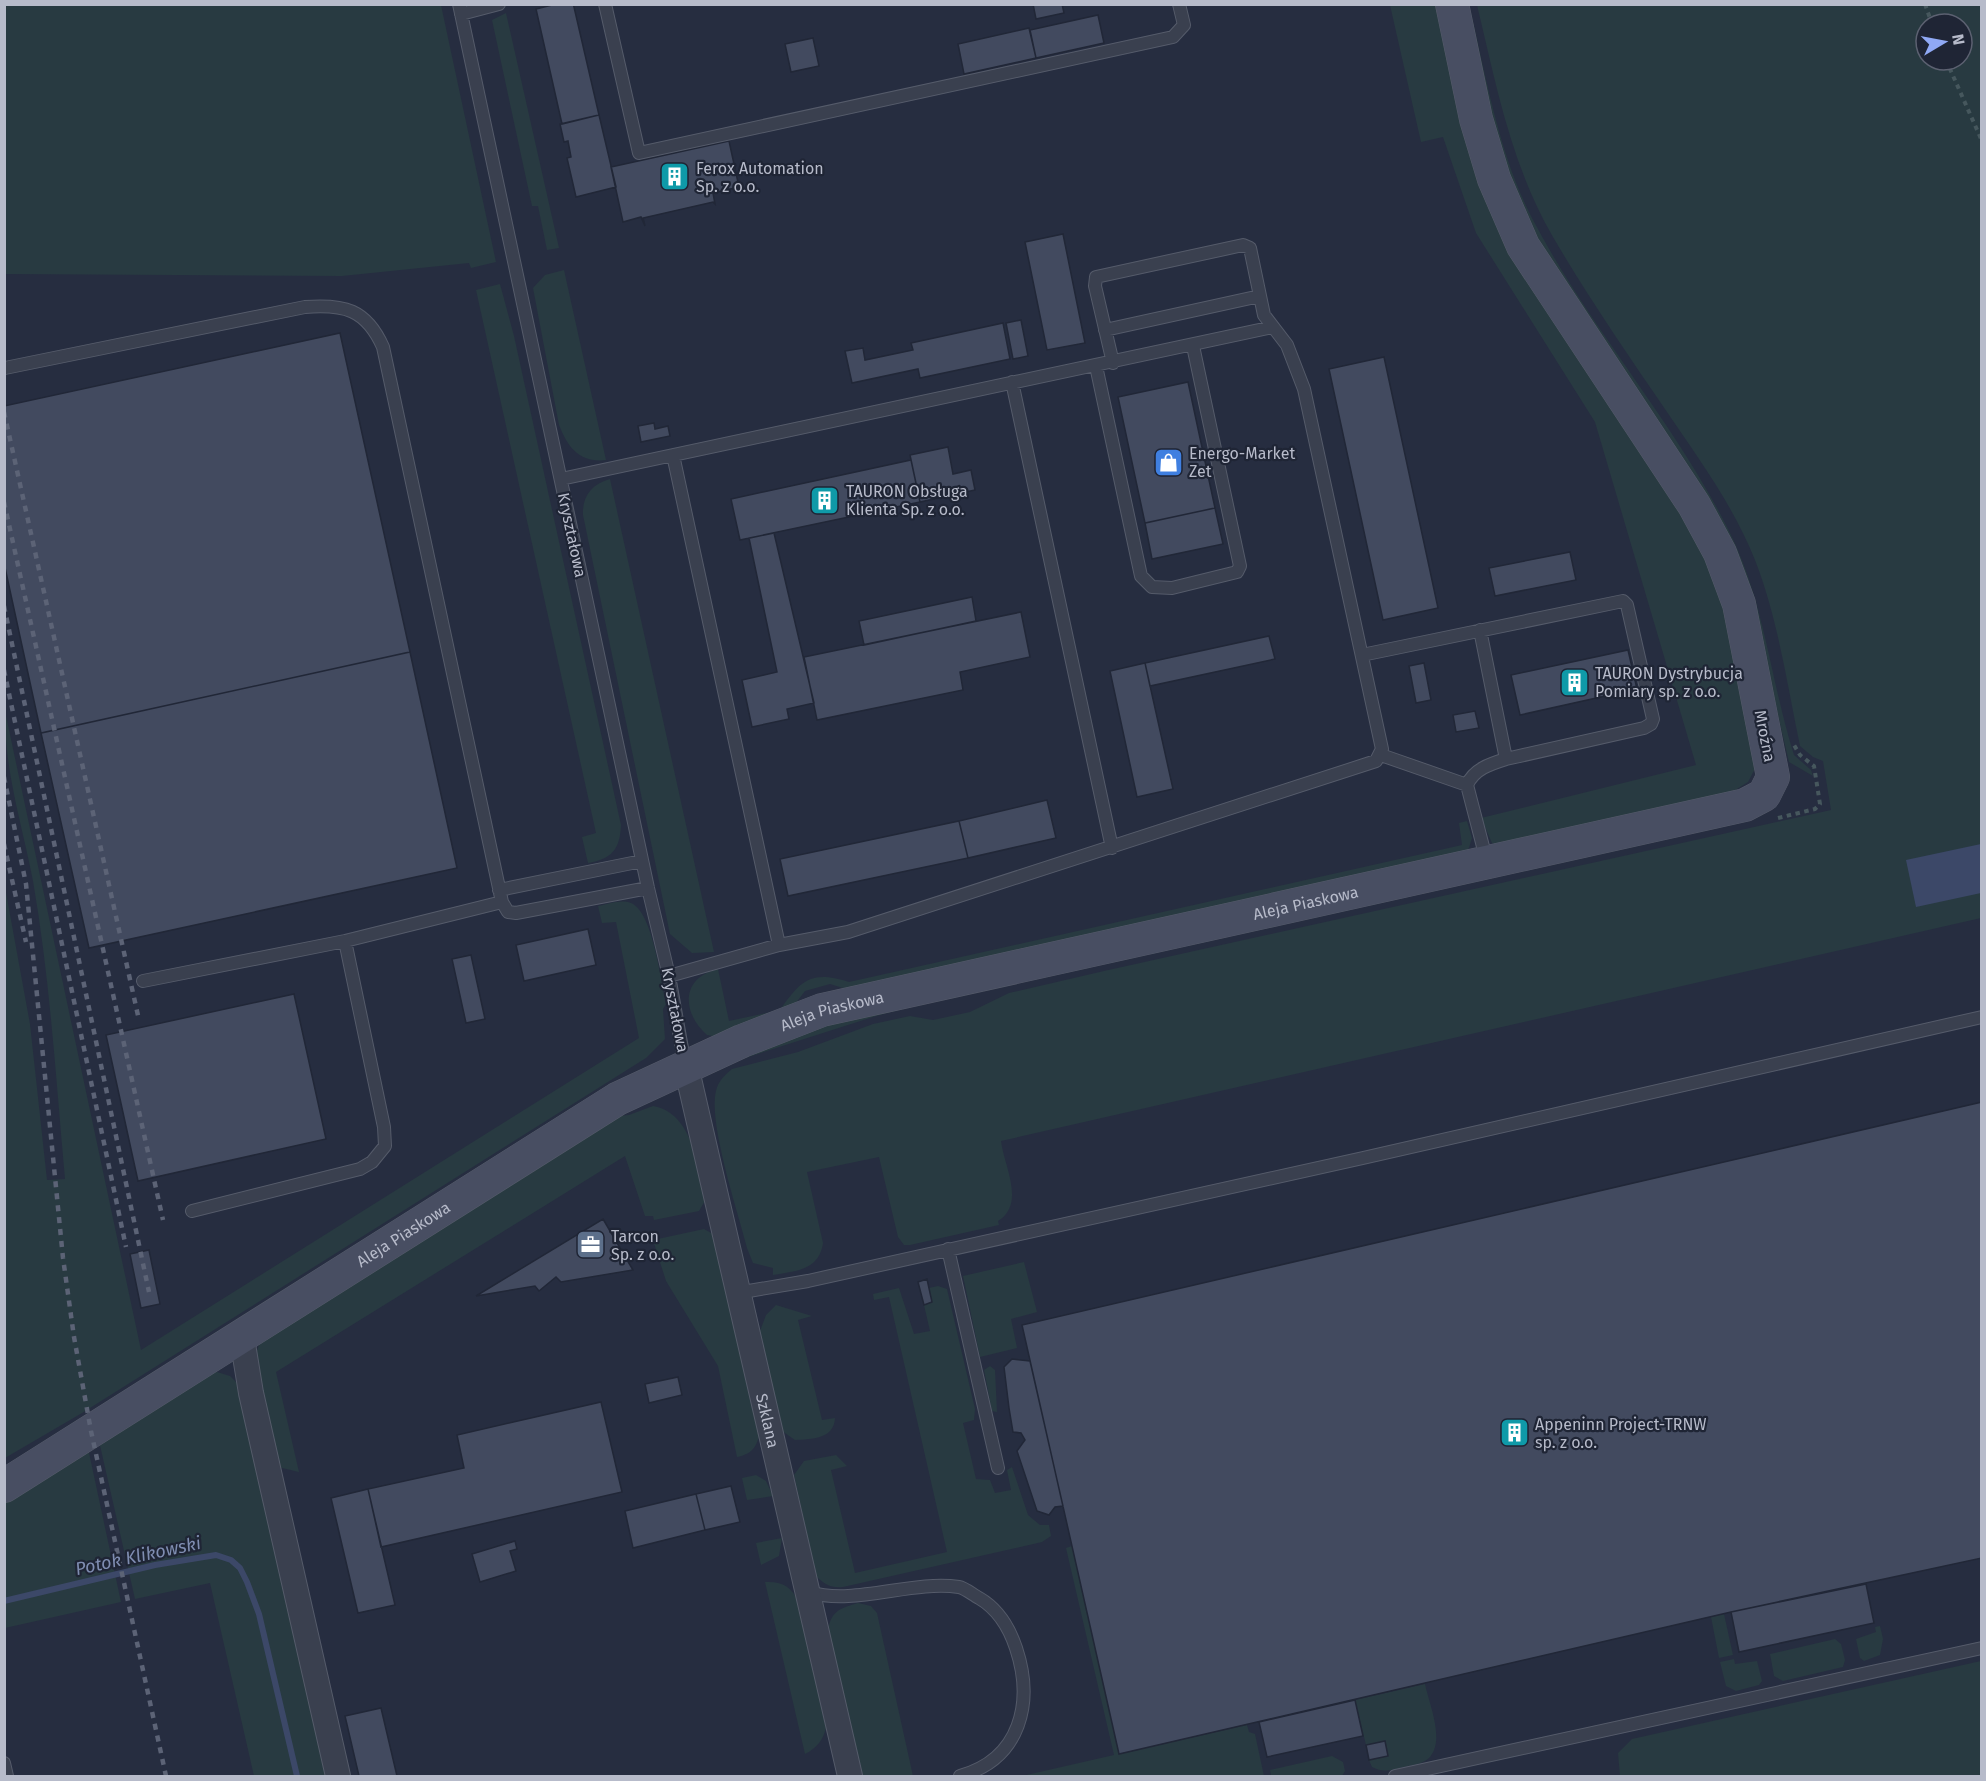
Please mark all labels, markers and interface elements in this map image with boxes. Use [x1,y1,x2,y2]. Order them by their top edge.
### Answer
north arrow [1914,12,1974,72]
text: N [1948,33,1969,46]
place label: Ferox Automation Sp. z o.o. [696,159,824,196]
building icon: Ferox Automation Sp. z o.o. [659,161,691,193]
place label: Energo-Market Zet [1189,444,1295,481]
shop icon: Energo-Market Zet [1152,446,1184,478]
place label: TAURON Obsługa Klienta Sp. z o.o. [846,482,968,519]
building icon: TAURON Obsługa Klienta Sp. z o.o. [809,484,841,516]
street label: Kryształowa [554,491,590,579]
place label: TAURON Dystrybucja Pomiary sp. z o.o. [1595,664,1743,701]
building icon: TAURON Dystrybucja Pomiary sp. z o.o. [1558,666,1590,698]
street label: Mroźna [1751,708,1779,764]
street label: Aleja Piaskowa [1251,882,1360,923]
street label: Kryształowa [657,966,693,1054]
street label: Aleja Piaskowa [777,987,886,1035]
street label: Aleja Piaskowa [353,1197,454,1271]
place label: Tarcon Sp. z o.o. [611,1227,674,1264]
office icon: Tarcon Sp. z o.o. [574,1229,606,1261]
street label: Szklana [752,1392,783,1450]
place label: Appeninn Project-TRNW sp. z o.o. [1535,1415,1707,1452]
building icon: Appeninn Project-TRNW sp. z o.o. [1498,1417,1530,1449]
water label: Potok Klikowski [73,1532,203,1580]

